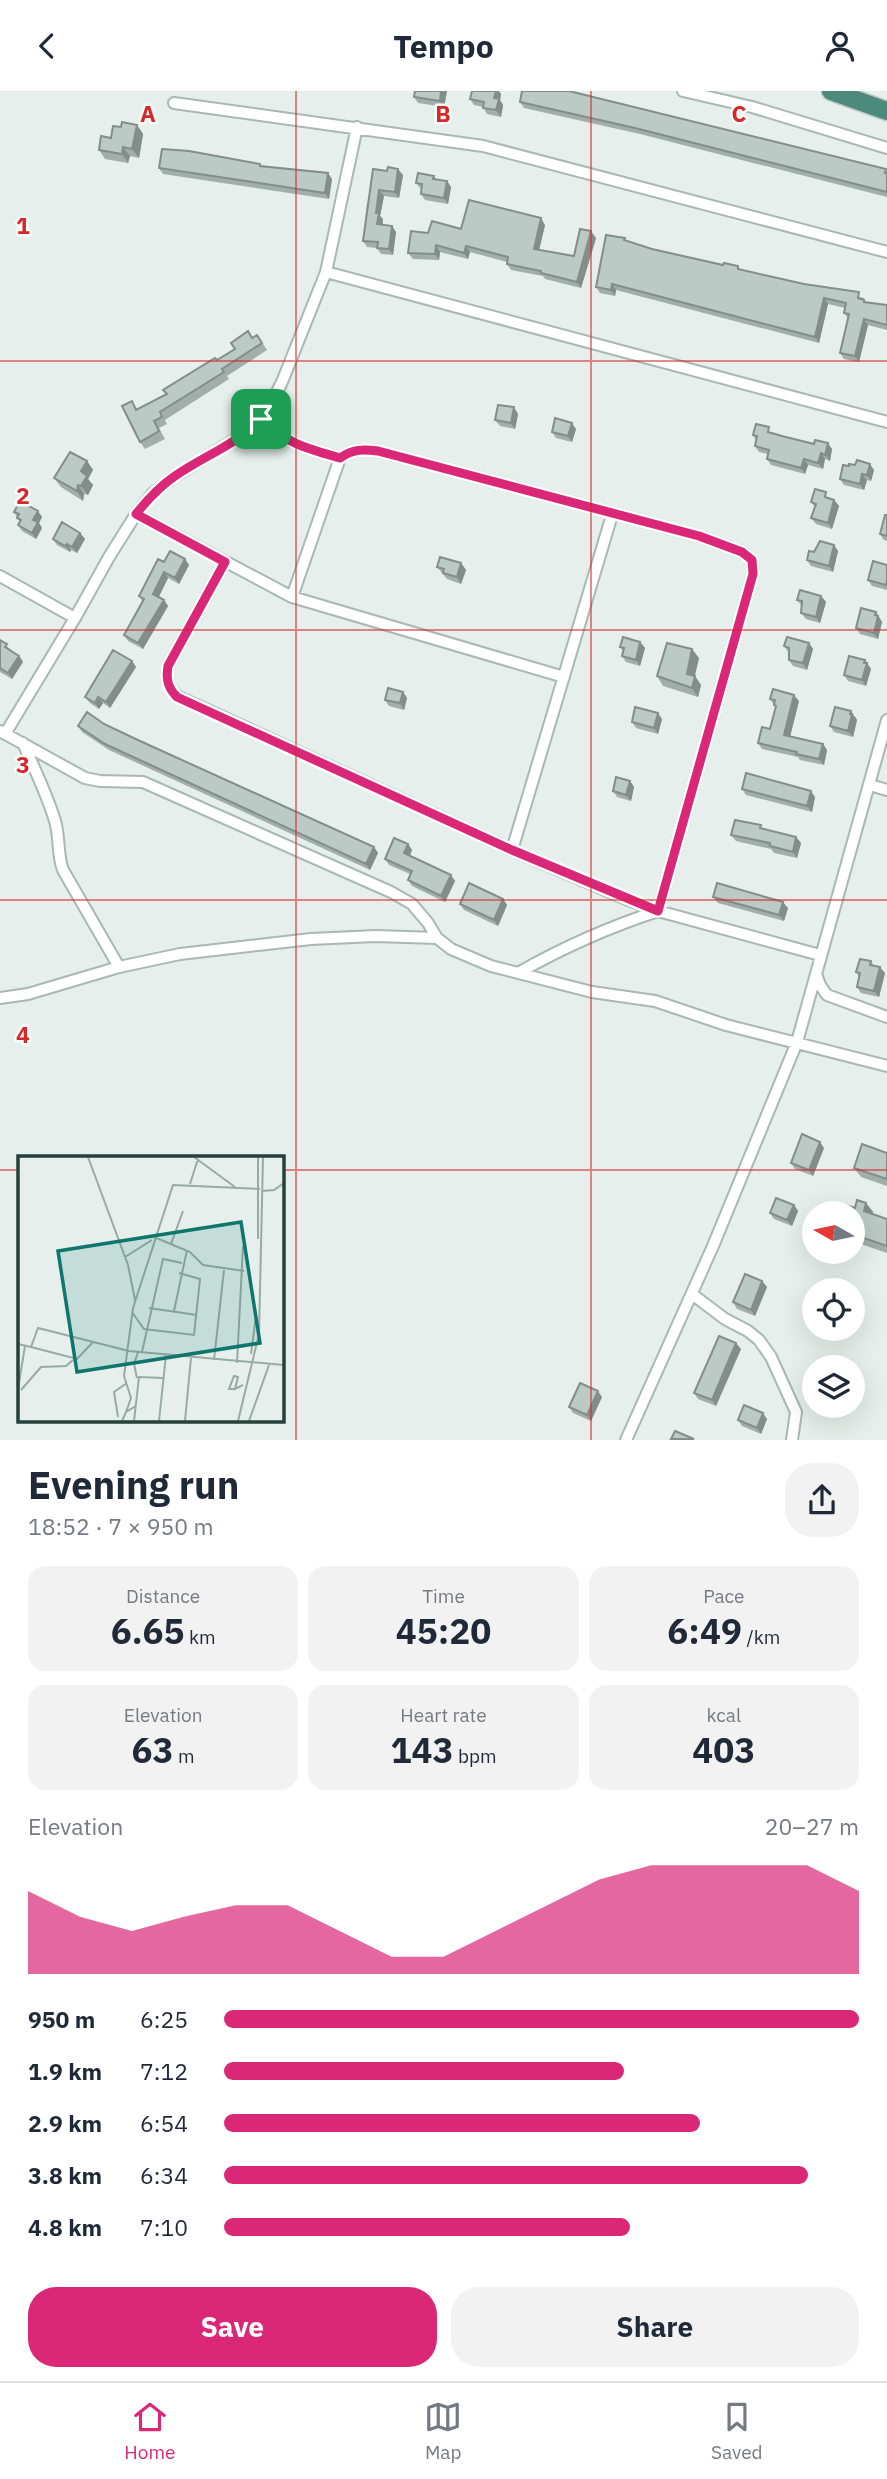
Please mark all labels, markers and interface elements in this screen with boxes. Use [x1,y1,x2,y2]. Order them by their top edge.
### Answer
text: Tempo [393,25,494,67]
icon: back [28,27,66,65]
icon: person [821,27,859,65]
text: A [140,98,156,128]
text: B [435,98,451,128]
text: C [732,98,747,128]
text: 1 [16,210,30,240]
pin [231,389,291,449]
icon: arrive [242,400,280,438]
text: 2 [16,480,30,510]
text: 3 [16,749,30,779]
text: 4 [16,1019,30,1049]
inset map [18,1156,284,1422]
north arrow [802,1201,864,1263]
map controls [802,1201,865,1418]
button: locate [802,1278,865,1341]
button: layers [802,1355,865,1418]
text: Evening run [28,1460,239,1509]
button: share [785,1463,859,1537]
text: 18:52 · 7 × 950 m [28,1511,214,1541]
text: Distance [126,1584,200,1608]
text: Time [422,1584,465,1608]
text: Pace [703,1584,745,1608]
text: 6.65 [111,1608,185,1654]
text: 45:20 [396,1608,491,1654]
text: 6:49 [667,1608,742,1654]
text: km [185,1625,216,1649]
text: /km [742,1625,780,1649]
text: Elevation [124,1703,203,1727]
text: Heart rate [400,1703,487,1727]
text: kcal [707,1703,741,1727]
text: 63 [132,1727,174,1773]
text: 143 [390,1727,453,1773]
text: 403 [692,1727,755,1773]
text: m [174,1744,195,1768]
text: bpm [453,1744,497,1768]
text: Elevation [28,1811,123,1841]
text: 20–27 m [765,1811,859,1841]
text: 950 m [28,2004,95,2034]
text: 6:25 [140,2004,188,2034]
text: 1.9 km [28,2056,102,2086]
text: 7:12 [140,2056,188,2086]
text: 2.9 km [28,2108,102,2138]
text: 6:54 [140,2108,188,2138]
text: 3.8 km [28,2160,102,2190]
text: 6:34 [140,2160,188,2190]
text: 4.8 km [28,2212,102,2242]
text: 7:10 [140,2212,188,2242]
button: Save [28,2287,437,2367]
button: Share [451,2287,859,2367]
tab: Home [124,2398,175,2464]
tab: Map [424,2398,462,2464]
tab: Saved [711,2398,763,2464]

